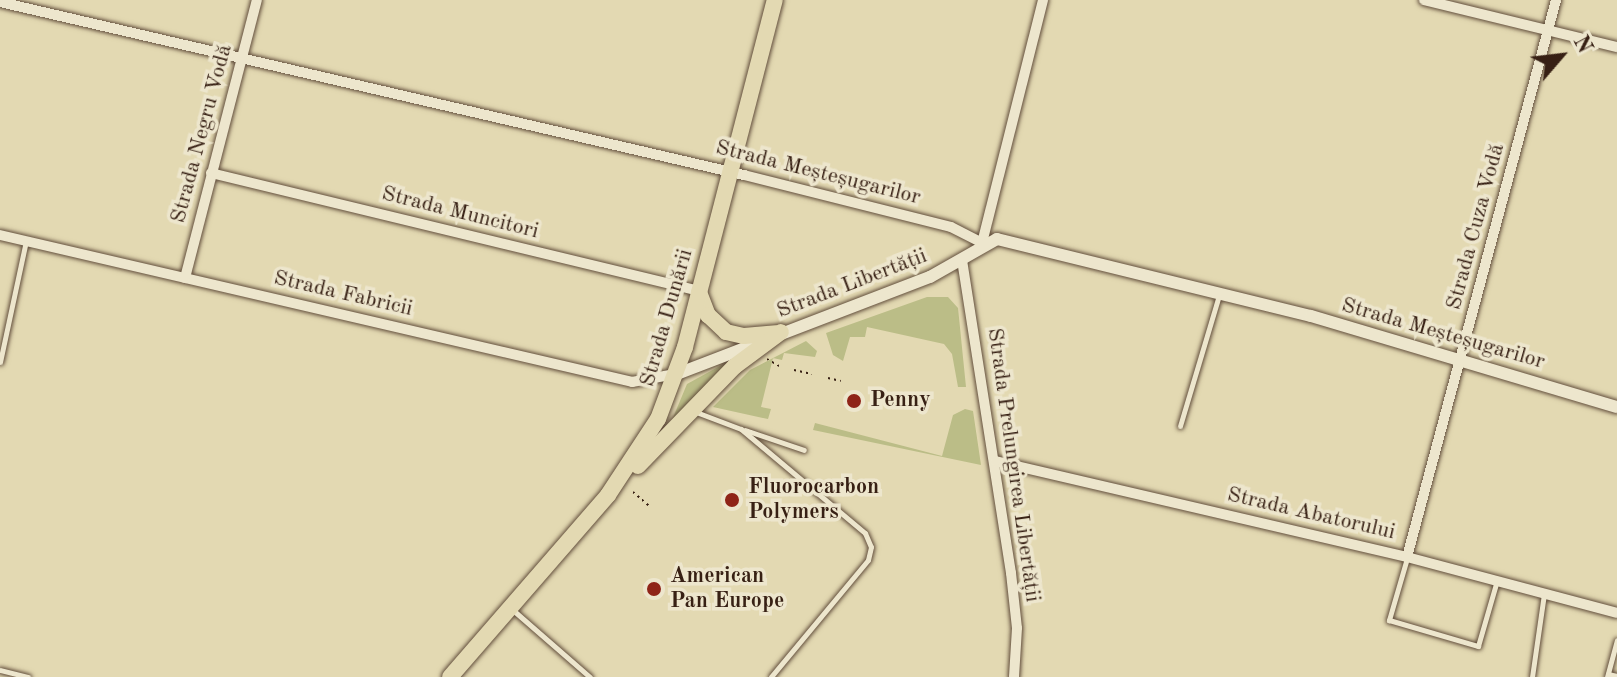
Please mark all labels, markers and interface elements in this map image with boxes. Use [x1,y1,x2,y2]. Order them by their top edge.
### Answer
north arrow [1521,16,1601,96]
text: N [1569,32,1596,57]
street label: Strada Negru Vodă [165,42,239,226]
street label: Strada Meșteșugarilor [713,135,923,211]
street label: Strada Cuza Vodă [1441,141,1511,313]
street label: Strada Muncitori [379,181,541,245]
street label: Strada Libertății [773,243,931,325]
street label: Strada Dunării [635,246,699,390]
street label: Strada Fabricii [271,265,415,323]
street label: Strada Meșteșugarilor [1338,292,1548,376]
street label: Strada Prelungirea Libertății [981,326,1045,604]
place label: Penny [870,388,931,414]
marker: Penny [845,392,863,410]
place label: Fluorocarbon Polymers [748,474,879,526]
street label: Strada Abatorului [1224,482,1398,546]
marker: Fluorocarbon Polymers [723,491,741,509]
place label: American Pan Europe [670,563,784,614]
marker: American Pan Europe [645,580,663,598]

